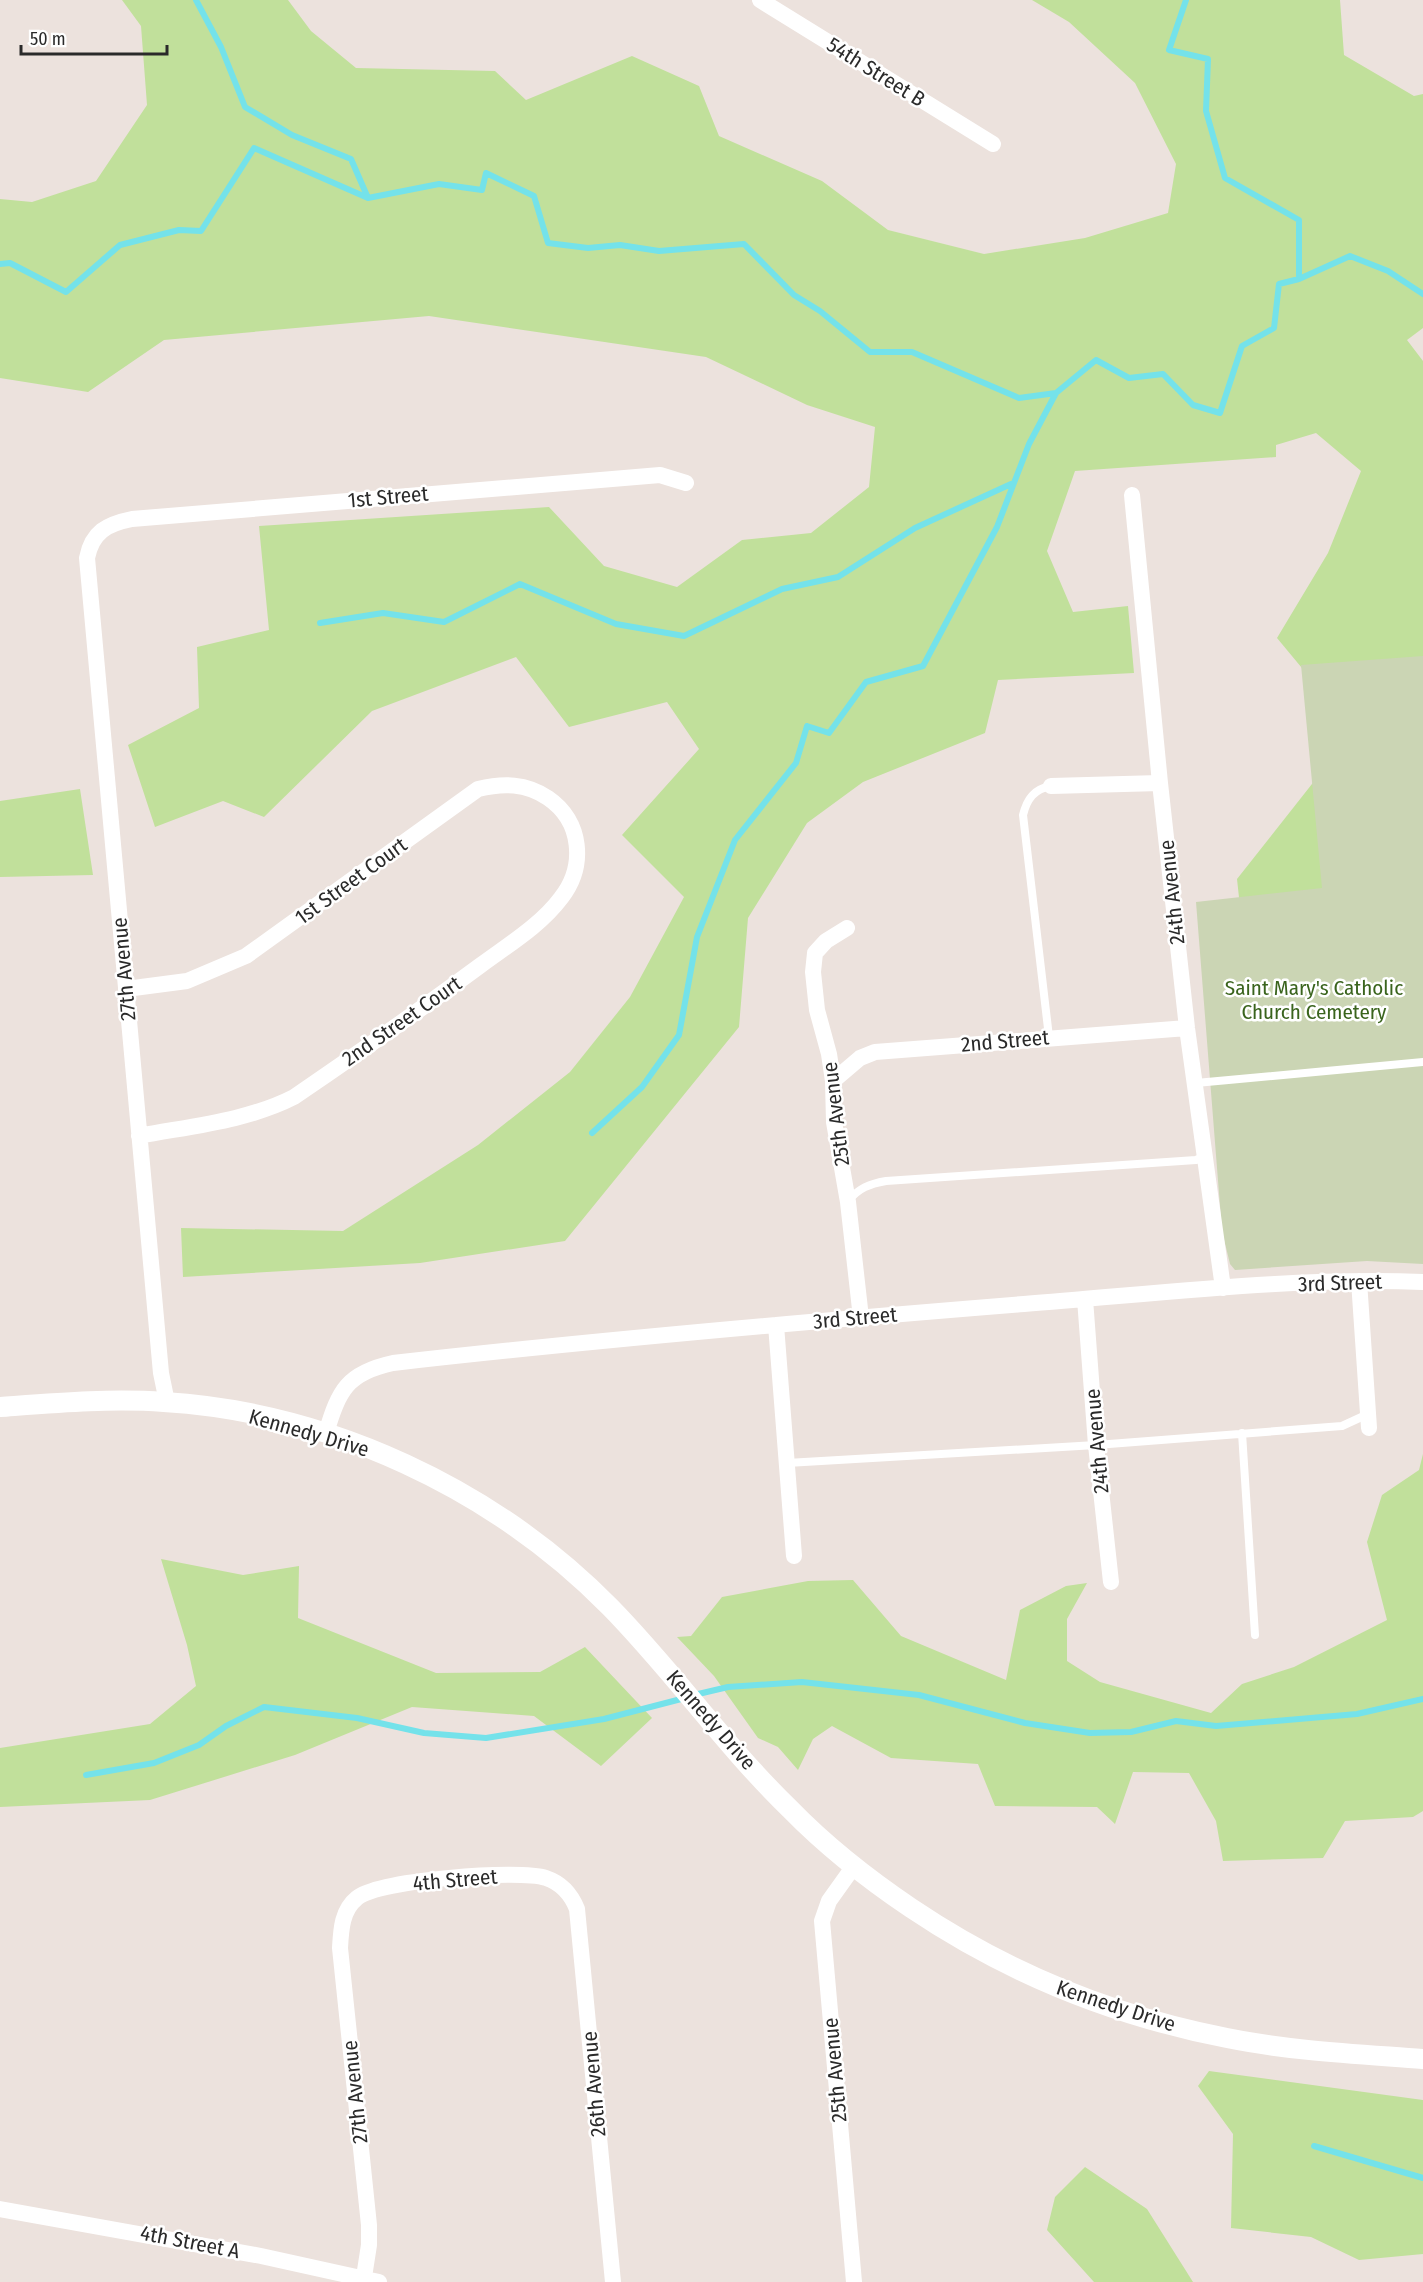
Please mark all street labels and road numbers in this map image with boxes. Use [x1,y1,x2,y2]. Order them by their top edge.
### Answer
street label: 54th Street B [822,32,930,112]
street label: 1st Street [347,481,429,513]
street label: 1st Street Court [290,832,412,930]
street label: 24th Avenue [1154,838,1190,946]
street label: 27th Avenue [107,916,141,1022]
street label: 2nd Street Court [337,970,467,1072]
street label: 2nd Street [960,1024,1050,1058]
street label: 25th Avenue [817,1060,855,1168]
street label: 3rd Street [1298,1269,1383,1297]
street label: 3rd Street [812,1301,898,1335]
street label: 24th Avenue [1079,1388,1115,1494]
street label: Kennedy Drive [246,1403,372,1463]
street label: Kennedy Drive [661,1665,761,1775]
street label: 4th Street [412,1863,498,1897]
street label: Kennedy Drive [1053,1975,1179,2037]
street label: 25th Avenue [817,2017,853,2123]
street label: 26th Avenue [576,2030,612,2138]
street label: 27th Avenue [337,2039,373,2145]
street label: 4th Street A [138,2220,242,2264]

